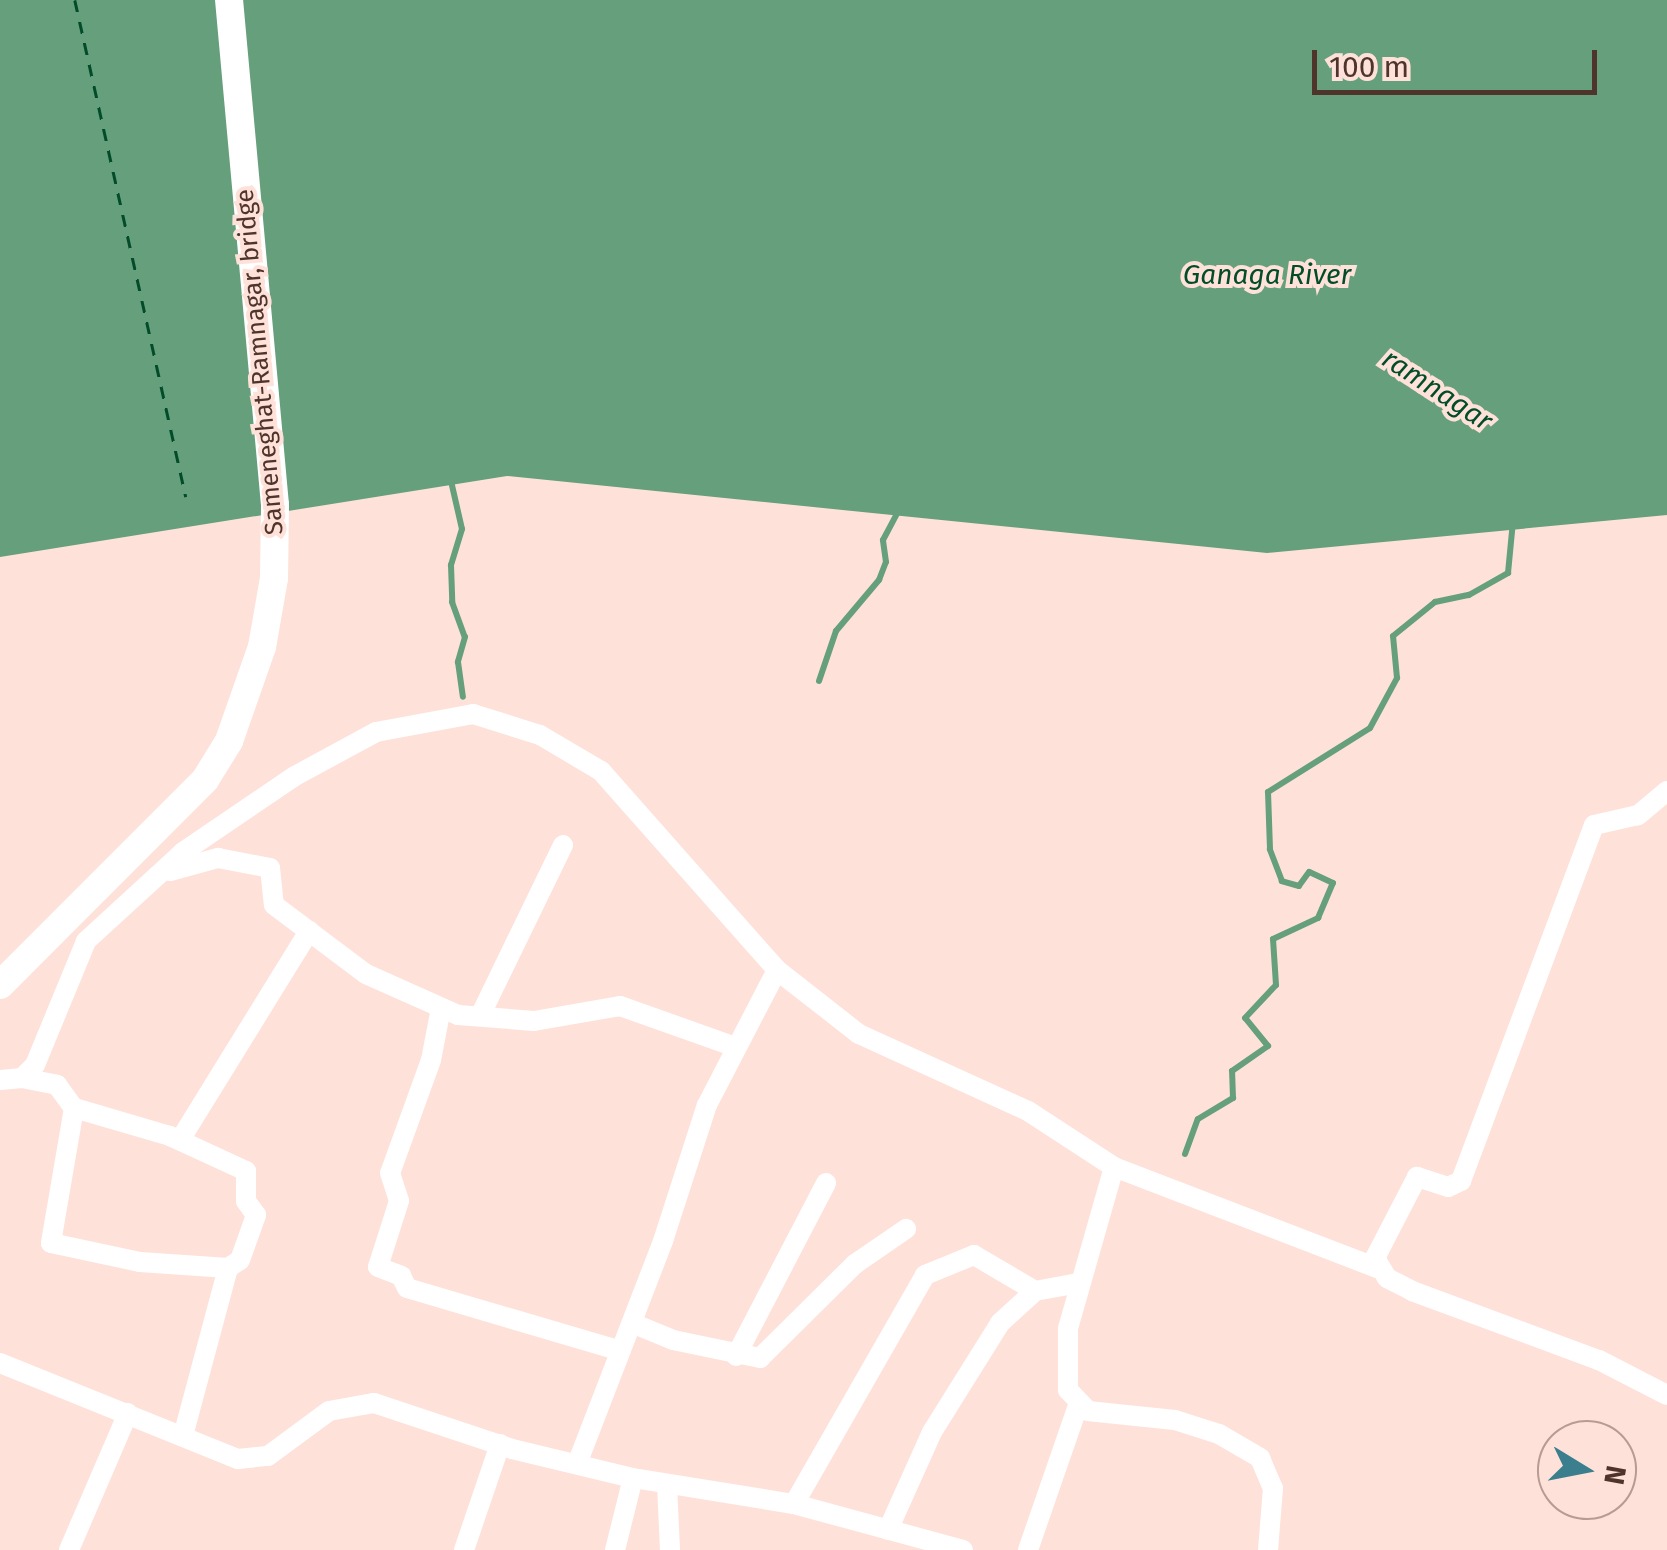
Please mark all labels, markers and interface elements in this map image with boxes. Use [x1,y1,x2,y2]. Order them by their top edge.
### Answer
scale bar [1317,30,1602,92]
text: 100 m [1329,49,1409,85]
street label: Sameneghat-Ramnagar, bridge [230,188,290,536]
water label: Ganaga River [1183,258,1351,292]
water label: ramnagar [1376,342,1498,438]
north arrow [1537,1420,1637,1520]
text: N [1597,1463,1633,1487]

